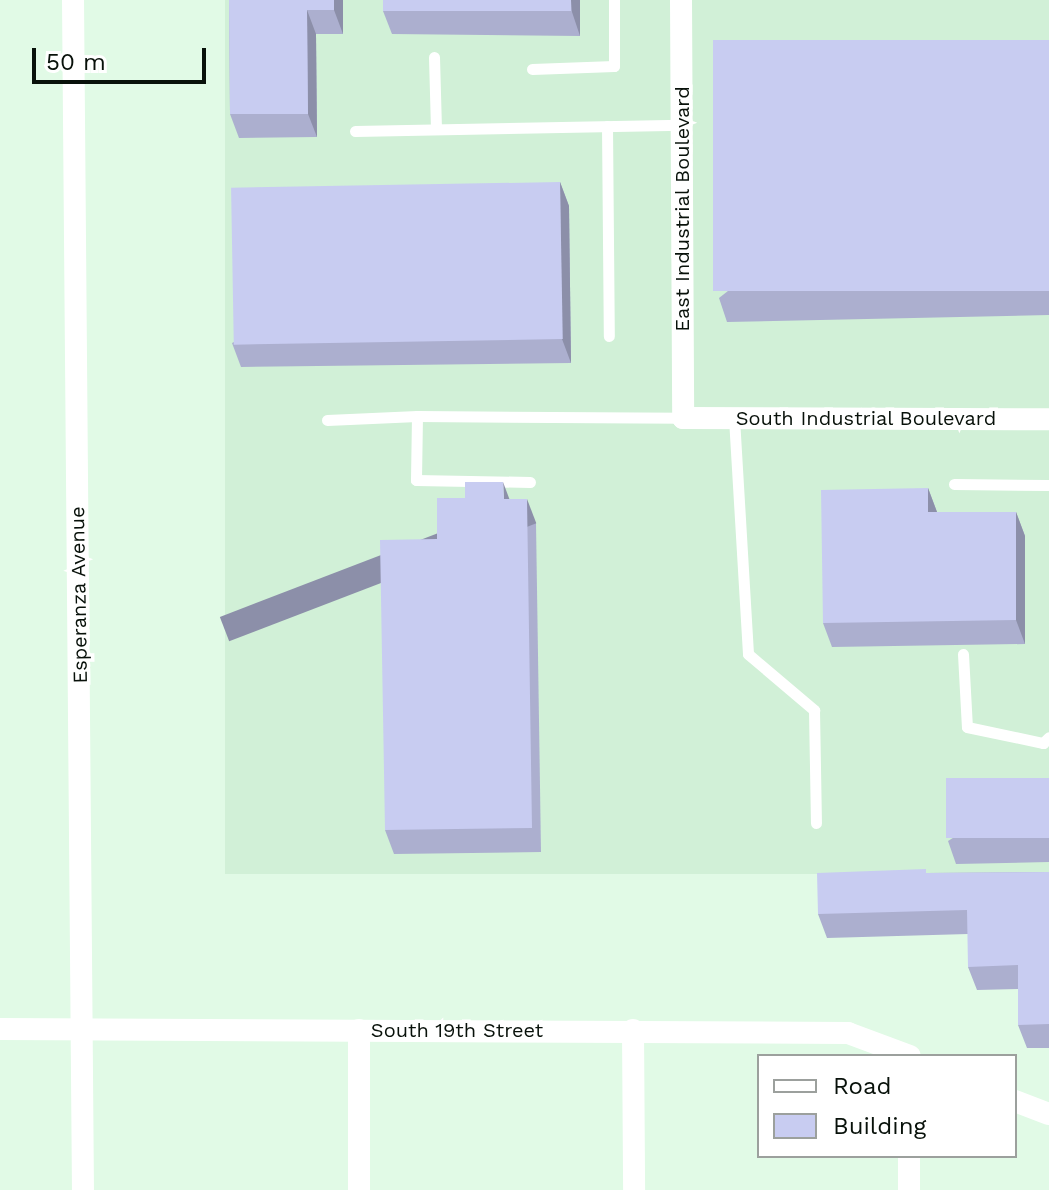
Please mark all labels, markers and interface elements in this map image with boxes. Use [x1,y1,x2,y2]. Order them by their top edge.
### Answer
scale bar [36,32,210,82]
text: 50 m [46,48,106,76]
street label: East Industrial Boulevard [670,86,694,332]
street label: South Industrial Boulevard [735,406,997,430]
street label: Esperanza Avenue [65,506,93,684]
street label: South 19th Street [371,1018,543,1042]
legend [757,1054,1017,1158]
text: Road [833,1072,892,1100]
text: Building [833,1112,926,1140]

